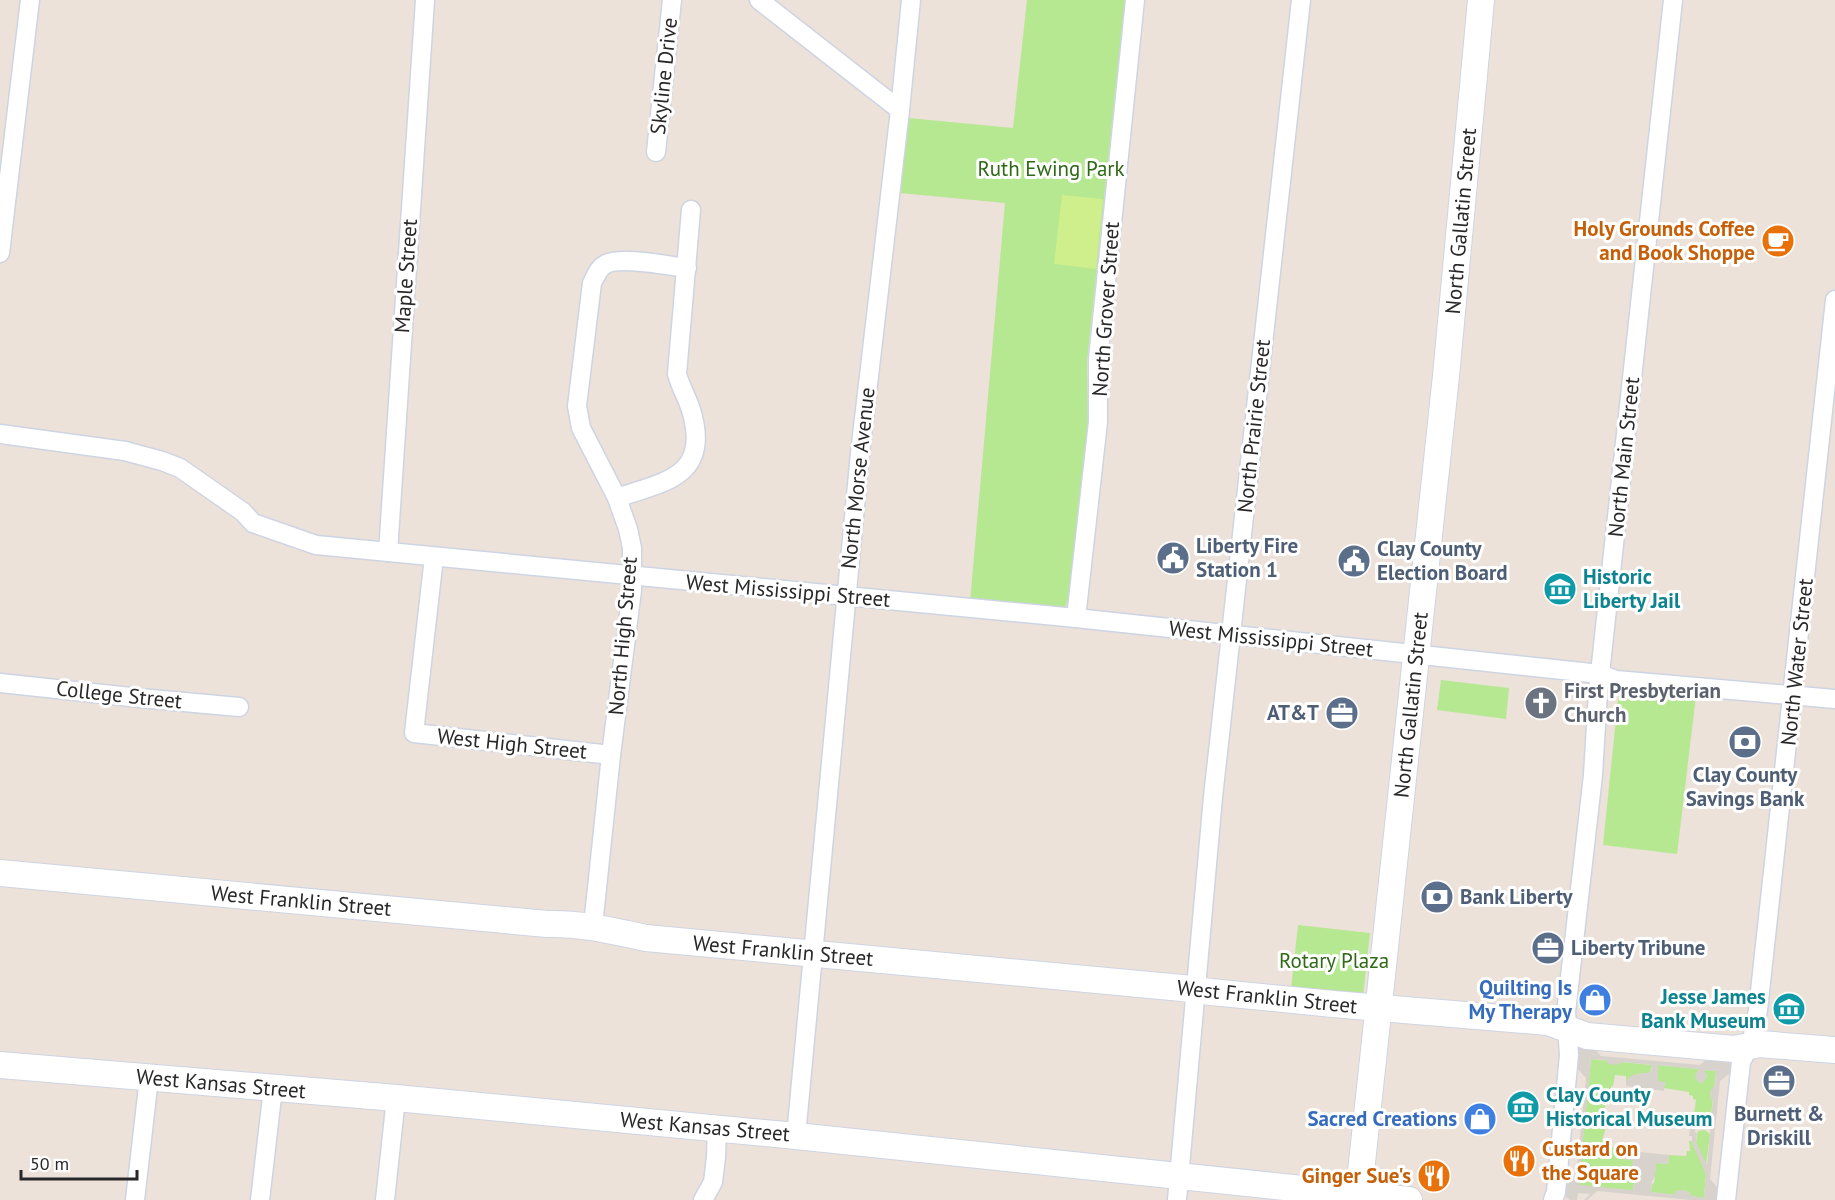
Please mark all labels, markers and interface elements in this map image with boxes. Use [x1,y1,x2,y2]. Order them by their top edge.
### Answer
street label: Skyline Drive [644,16,683,136]
street label: North Gallatin Street [1439,127,1482,315]
park label: Ruth Ewing Park [977,155,1125,182]
place label: Holy Grounds Coffee and Book Shoppe [1574,215,1755,266]
street label: Maple Street [388,218,423,334]
street label: North Grover Street [1086,221,1125,397]
cafe icon: Holy Grounds Coffee and Book Shoppe [1760,223,1796,259]
street label: North Prairie Street [1231,338,1276,514]
street label: North Main Street [1602,376,1645,538]
street label: North Morse Avenue [835,386,880,570]
place label: Liberty Fire Station 1 [1196,532,1298,583]
place label: Clay County Election Board [1377,535,1508,586]
public building icon: Liberty Fire Station 1 [1155,540,1191,576]
public building icon: Clay County Election Board [1336,543,1372,579]
street label: North High Street [602,556,643,716]
place label: Historic Liberty Jail [1583,563,1681,614]
street label: West Mississippi Street [685,568,891,613]
museum icon: Historic Liberty Jail [1542,571,1578,607]
street label: North Water Street [1774,577,1819,747]
street label: North Gallatin Street [1387,611,1434,799]
street label: West Mississippi Street [1168,614,1375,663]
street label: College Street [55,674,183,715]
place label: First Presbyterian Church [1564,677,1721,728]
church icon: First Presbyterian Church [1523,685,1559,721]
office icon: AT&T [1324,695,1360,731]
place label: AT&T [1267,699,1319,726]
street label: West High Street [436,722,588,765]
bank icon: Clay County Savings Bank [1727,724,1763,760]
place label: Clay County Savings Bank [1686,761,1805,812]
street label: West Franklin Street [210,879,392,922]
bank icon: Bank Liberty [1419,879,1455,915]
place label: Bank Liberty [1460,883,1573,910]
street label: West Franklin Street [692,929,874,972]
office icon: Liberty Tribune [1530,930,1566,966]
place label: Liberty Tribune [1571,934,1705,961]
park label: Rotary Plaza [1279,947,1389,974]
street label: West Franklin Street [1176,974,1359,1019]
place label: Quilting Is My Therapy [1468,974,1573,1025]
shop icon: Quilting Is My Therapy [1577,982,1613,1018]
place label: Jesse James Bank Museum [1641,983,1766,1034]
museum icon: Jesse James Bank Museum [1771,991,1807,1027]
street label: West Kansas Street [135,1063,307,1104]
office icon: Burnett & Driskill [1761,1063,1797,1099]
place label: Clay County Historical Museum [1546,1081,1713,1132]
museum icon: Clay County Historical Museum [1505,1089,1541,1125]
place label: Burnett & Driskill [1734,1100,1824,1151]
shop icon: Sacred Creations [1462,1101,1498,1137]
place label: Sacred Creations [1307,1105,1457,1132]
street label: West Kansas Street [619,1106,791,1147]
place label: Custard on the Square [1542,1135,1639,1186]
scale bar [21,1143,136,1181]
restaurant icon: Custard on the Square [1501,1143,1537,1179]
text: 50 m [30,1152,69,1175]
restaurant icon: Ginger Sue's [1416,1158,1452,1194]
place label: Ginger Sue's [1302,1162,1411,1189]

